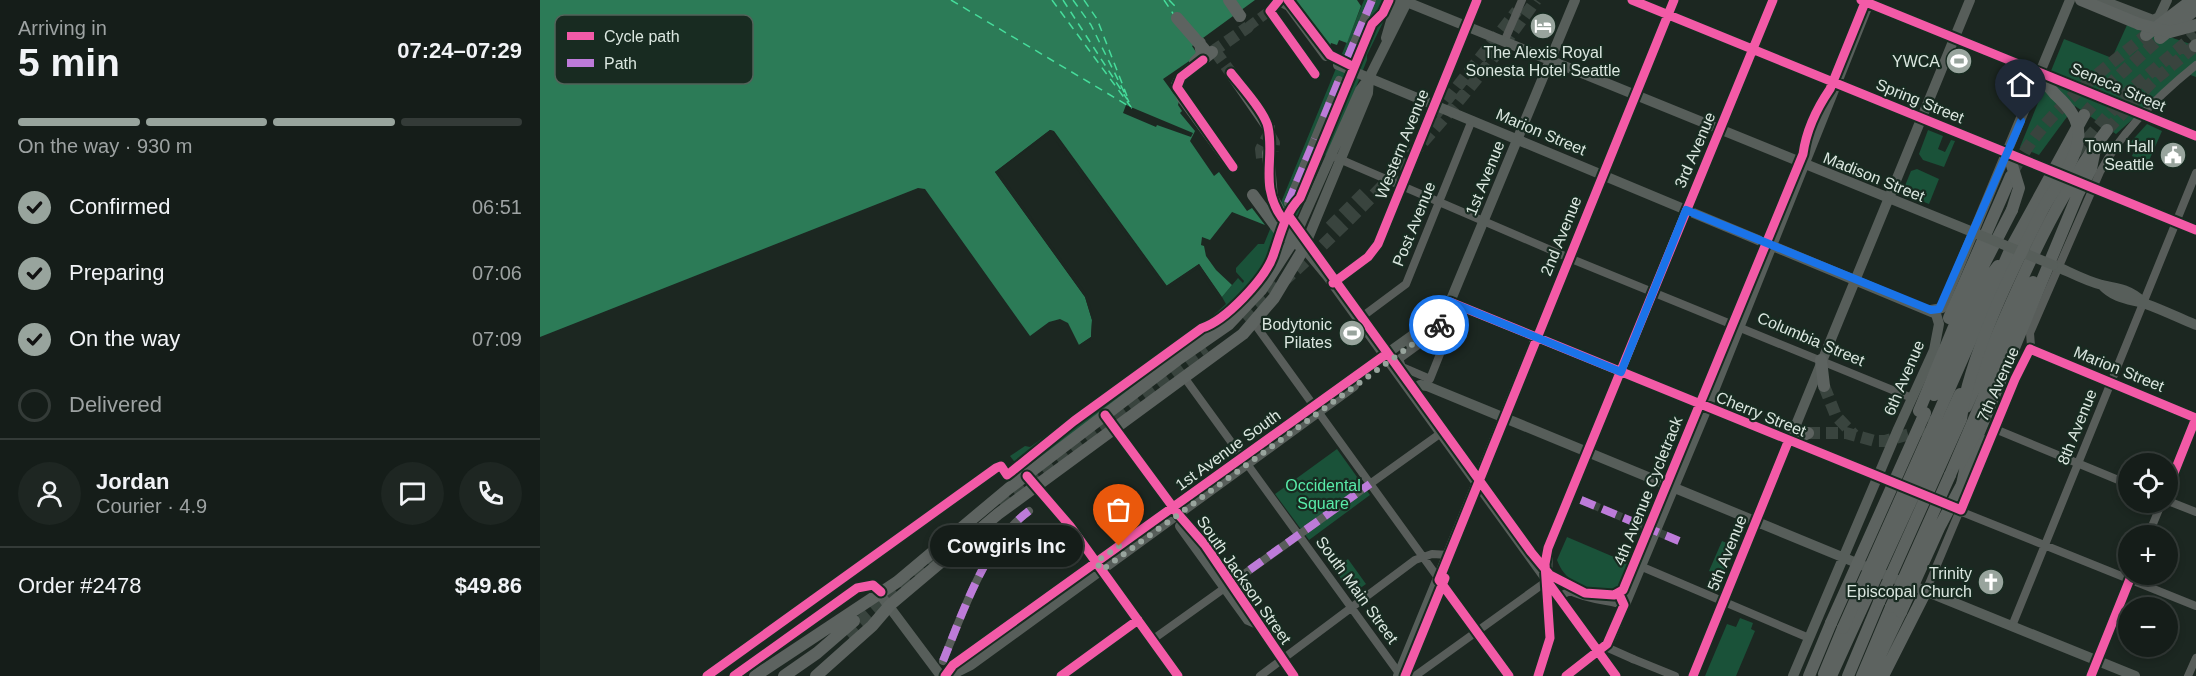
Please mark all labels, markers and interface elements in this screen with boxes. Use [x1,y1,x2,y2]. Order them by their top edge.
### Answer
hotel icon: The Alexis Royal Sonesta Hotel Seattle [1528,11,1558,41]
legend [555,15,753,84]
text: Arriving in [18,17,107,39]
text: Cycle path [604,28,680,45]
text: 07:24–07:29 [397,38,522,63]
text: 5 min [18,41,120,84]
place label: The Alexis Royal Sonesta Hotel Seattle [1466,44,1620,79]
sports icon: YWCA [1944,46,1974,76]
place label: YWCA [1892,53,1940,70]
text: Path [604,55,637,72]
pin [1995,59,2046,121]
street label: Seneca Street [2068,59,2168,115]
icon: home [2004,68,2037,101]
street label: Spring Street [1874,76,1967,127]
street label: Western Avenue [1372,87,1432,201]
street label: Marion Street [1493,105,1589,159]
street label: 3rd Avenue [1671,109,1719,190]
text: On the way · 930 m [18,135,193,157]
street label: 1st Avenue [1462,138,1508,218]
place label: Town Hall Seattle [2085,138,2154,173]
public building icon: Town Hall Seattle [2158,140,2188,170]
street label: Madison Street [1821,149,1928,205]
street label: Post Avenue [1389,179,1439,269]
icon: check [18,191,51,224]
text: Confirmed [69,194,170,219]
street label: 2nd Avenue [1537,194,1585,278]
text: 06:51 [472,196,522,218]
icon: check [18,257,51,290]
text: Preparing [69,260,164,285]
text: 07:06 [472,262,522,284]
courier [1409,295,1469,355]
icon: bike [1423,309,1456,342]
street label: Columbia Street [1755,309,1868,369]
place label: Bodytonic Pilates [1262,316,1332,351]
sports icon: Bodytonic Pilates [1337,318,1367,348]
icon: check [18,323,51,356]
text: On the way [69,326,180,351]
text: 07:09 [472,328,522,350]
street label: 6th Avenue [1881,338,1927,418]
street label: Marion Street [2071,343,2167,395]
street label: 7th Avenue [1974,344,2022,424]
street label: 8th Avenue [2054,387,2100,467]
street label: Cherry Street [1714,388,1809,440]
text: Delivered [69,392,162,417]
street label: 1st Avenue South [1172,406,1284,494]
street label: 4th Avenue Cycletrack [1610,413,1686,568]
map controls [2118,453,2178,657]
button: locate [2118,453,2178,513]
button: person [18,462,81,525]
button: chat [381,462,444,525]
button: phone [459,462,522,525]
text: Jordan [96,469,169,494]
park label: Occidental Square [1285,477,1361,512]
pin [1093,484,1144,546]
icon: bag [1102,493,1135,526]
text: Courier · 4.9 [96,495,207,517]
street label: South Jackson Street [1193,513,1295,648]
street label: 5th Avenue [1704,513,1750,593]
callout: Cowgirls Inc [930,525,1083,567]
button: + [2118,525,2178,585]
street label: South Main Street [1312,533,1402,647]
text: Cowgirls Inc [947,535,1066,557]
place label: Trinity Episcopal Church [1847,565,1972,600]
church icon: Trinity Episcopal Church [1976,567,2006,597]
text: Order #2478 [18,573,142,598]
text: $49.86 [455,573,522,598]
button: − [2118,597,2178,657]

